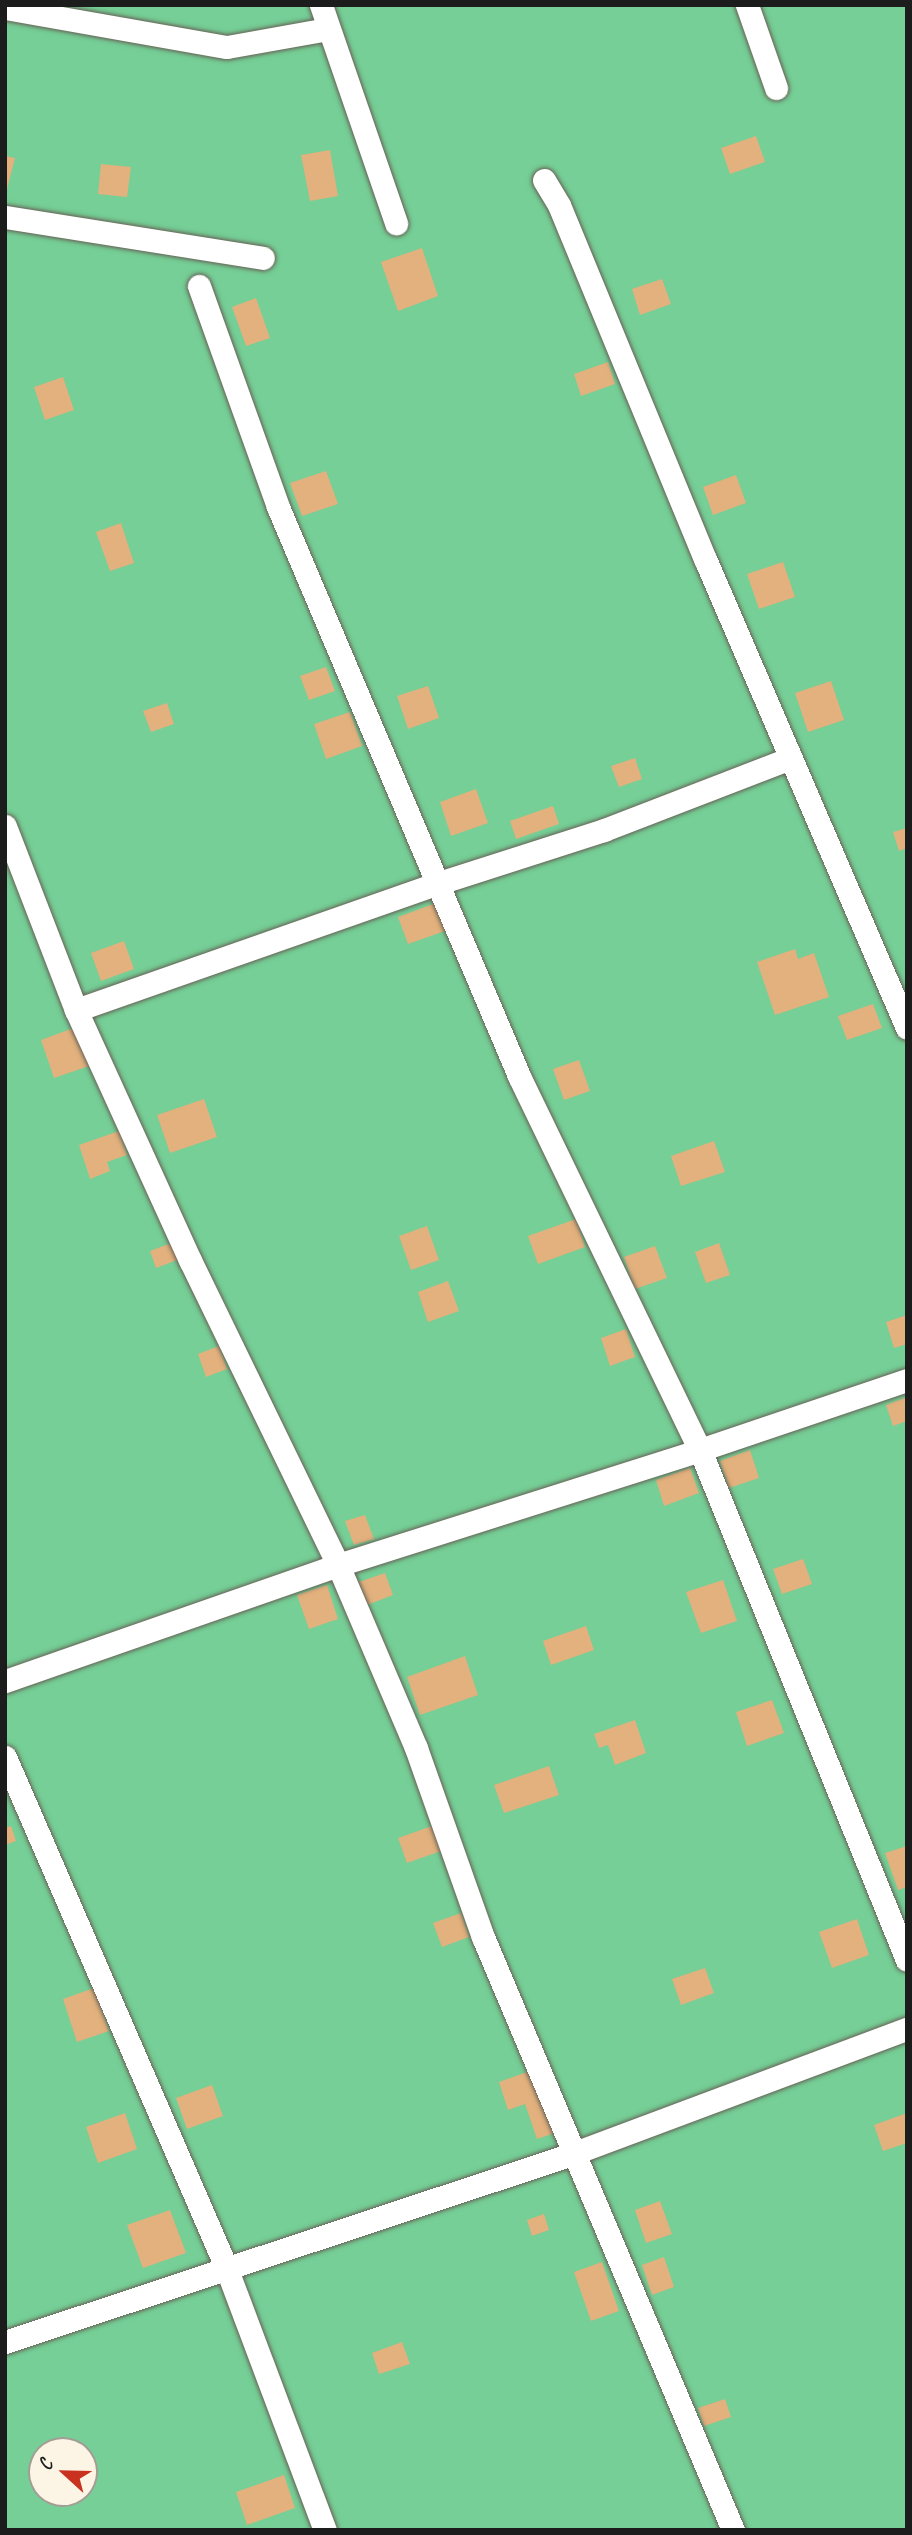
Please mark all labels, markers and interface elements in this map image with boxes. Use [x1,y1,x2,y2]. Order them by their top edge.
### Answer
north arrow [28,2437,98,2507]
text: С [33,2456,58,2474]

